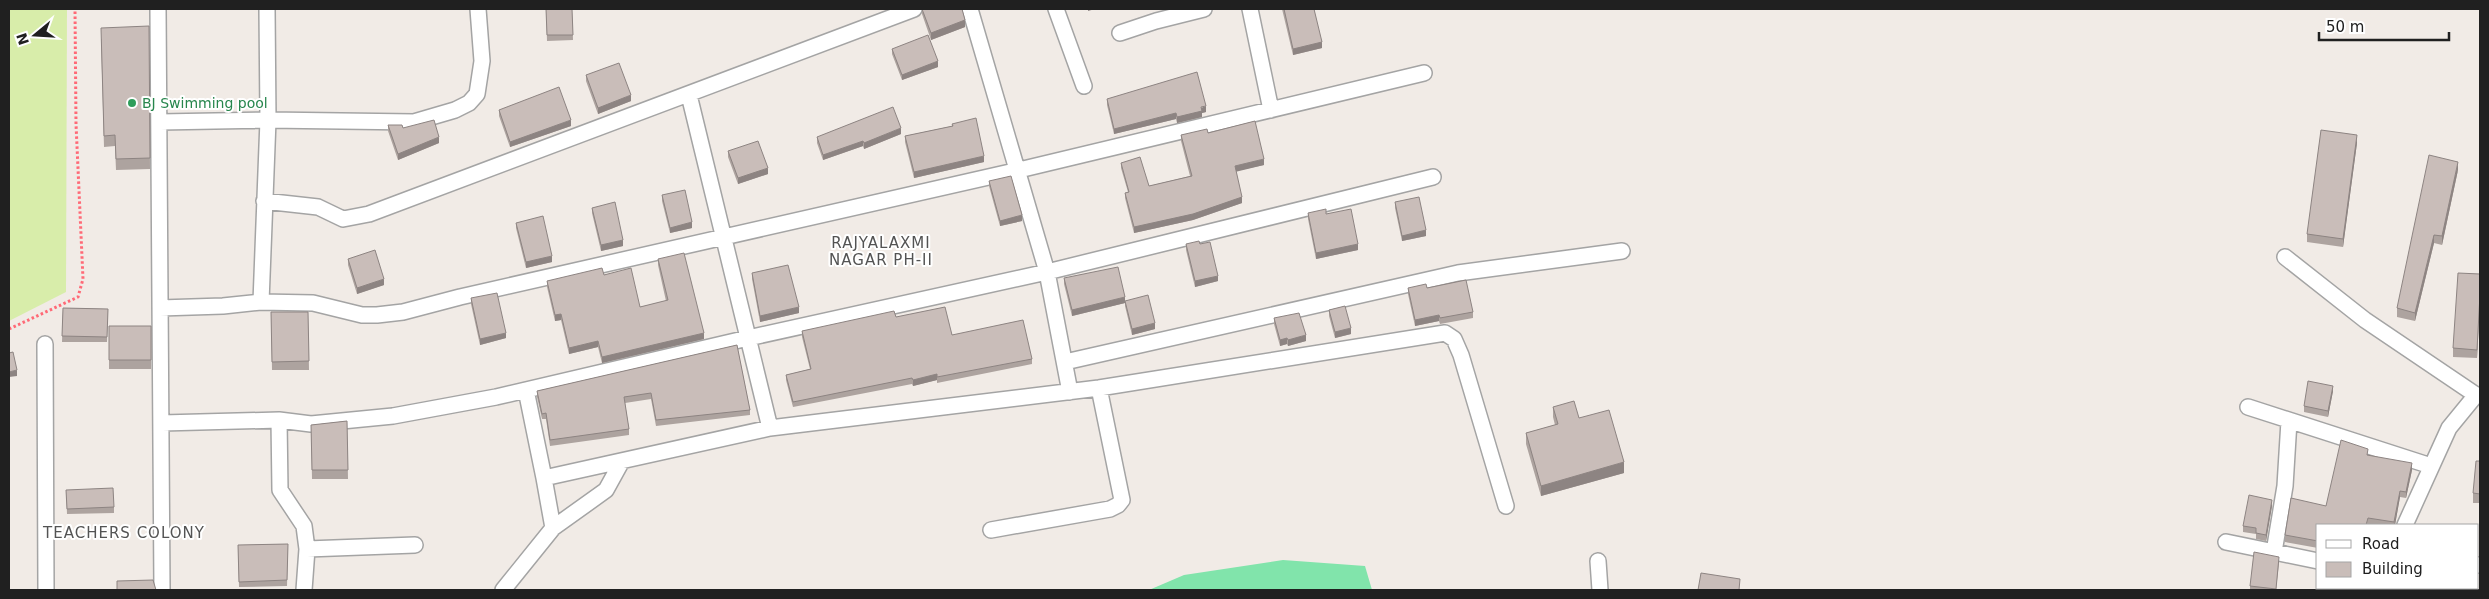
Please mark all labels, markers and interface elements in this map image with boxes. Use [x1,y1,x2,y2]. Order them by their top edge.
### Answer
north arrow [10,10,60,60]
scale bar [2319,10,2449,42]
text: 50 m [2326,18,2364,36]
text: N [13,31,32,47]
place label: BJ Swimming pool [142,95,268,111]
marker: BJ Swimming pool [126,97,138,109]
district label: RAJYALAXMI NAGAR PH-II [829,234,933,269]
district label: TEACHERS COLONY [42,524,205,542]
legend [2316,524,2479,589]
text: Road [2362,535,2400,553]
text: Building [2362,560,2423,578]

